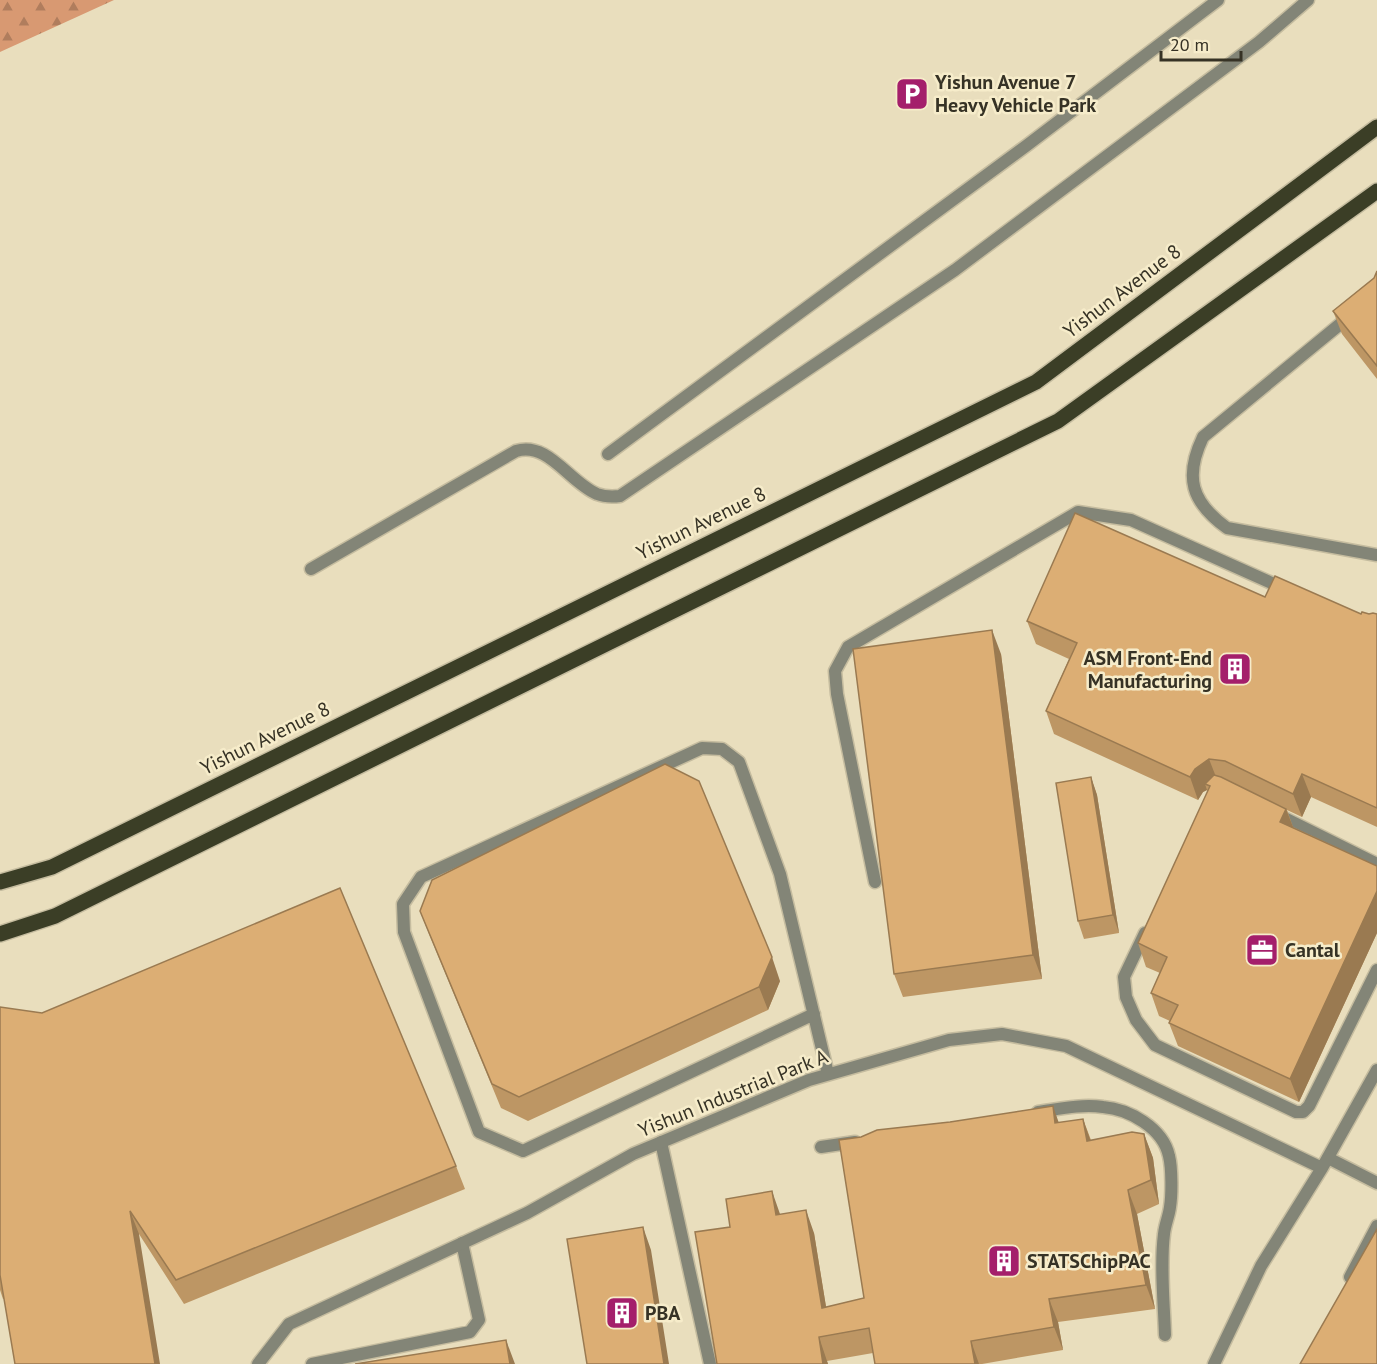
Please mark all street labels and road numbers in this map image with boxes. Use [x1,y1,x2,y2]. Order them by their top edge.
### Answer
street label: Yishun Avenue 8 [1058,238,1186,344]
street label: Yishun Avenue 8 [632,480,770,566]
street label: Yishun Avenue 8 [196,695,334,781]
street label: Yishun Industrial Park A [634,1043,832,1143]

